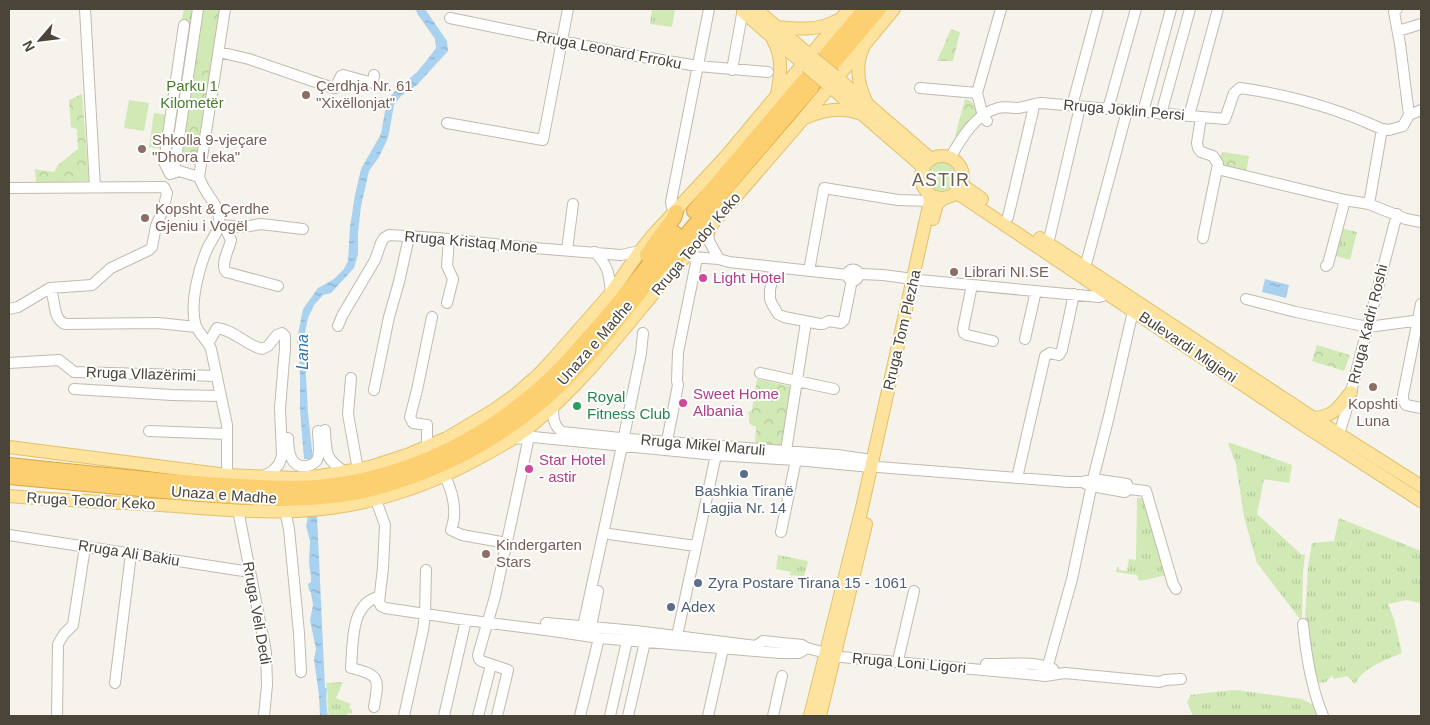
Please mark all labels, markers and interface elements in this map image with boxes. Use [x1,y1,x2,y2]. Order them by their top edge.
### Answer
north arrow [15,15,65,65]
street label: Rruga Leonard Frroku [535,27,683,72]
text: N [19,38,38,54]
park label: Parku 1 Kilometër [160,77,224,111]
place label: Çerdhja Nr. 61 "Xixëllonjat" [316,77,413,111]
marker: Çerdhja Nr. 61 "Xixëllonjat" [300,89,312,101]
street label: Rruga Joklin Persi [1063,96,1185,123]
place label: Shkolla 9-vjeçare "Dhora Leka" [152,131,267,165]
marker: Shkolla 9-vjeçare "Dhora Leka" [136,143,148,155]
district label: ASTIR [912,170,970,190]
street label: Rruga Teodor Keko [648,189,744,299]
place label: Kopsht & Çerdhe Gjeniu i Vogël [155,200,269,234]
marker: Kopsht & Çerdhe Gjeniu i Vogël [139,212,151,224]
street label: Rruga Kristaq Mone [404,227,538,256]
street label: Rruga Kadri Roshi [1344,262,1391,385]
place label: Librari NI.SE [964,263,1049,280]
marker: Librari NI.SE [948,266,960,278]
street label: Rruga Tom Plezha [879,267,924,392]
place label: Light Hotel [713,269,785,286]
marker: Light Hotel [697,272,709,284]
street label: Unaza e Madhe [553,297,636,388]
street label: Bulevardi Migjeni [1136,308,1240,386]
water label: Lana [294,334,311,370]
street label: Rruga Vllazërimi [86,363,196,384]
marker: Kopshti Luna [1367,381,1379,393]
place label: Sweet Home Albania [693,385,779,419]
place label: Royal Fitness Club [587,388,670,422]
place label: Kopshti Luna [1348,395,1398,429]
marker: Sweet Home Albania [677,397,689,409]
marker: Royal Fitness Club [571,400,583,412]
street label: Rruga Mikel Maruli [640,431,766,458]
place label: Star Hotel - astir [539,451,606,485]
marker: Star Hotel - astir [523,463,535,475]
marker: Bashkia Tiranë Lagjia Nr. 14 [738,468,750,480]
street label: Unaza e Madhe [171,482,277,507]
place label: Bashkia Tiranë Lagjia Nr. 14 [694,482,794,516]
street label: Rruga Teodor Keko [26,489,156,512]
street label: Rruga Ali Bakiu [77,536,181,569]
place label: Kindergarten Stars [496,536,582,570]
marker: Kindergarten Stars [480,548,492,560]
street label: Rruga Veli Dedi [240,560,275,666]
place label: Zyra Postare Tirana 15 - 1061 [708,574,907,591]
marker: Zyra Postare Tirana 15 - 1061 [692,577,704,589]
place label: Adex [681,598,716,615]
marker: Adex [665,601,677,613]
street label: Rruga Loni Ligori [851,649,967,676]

